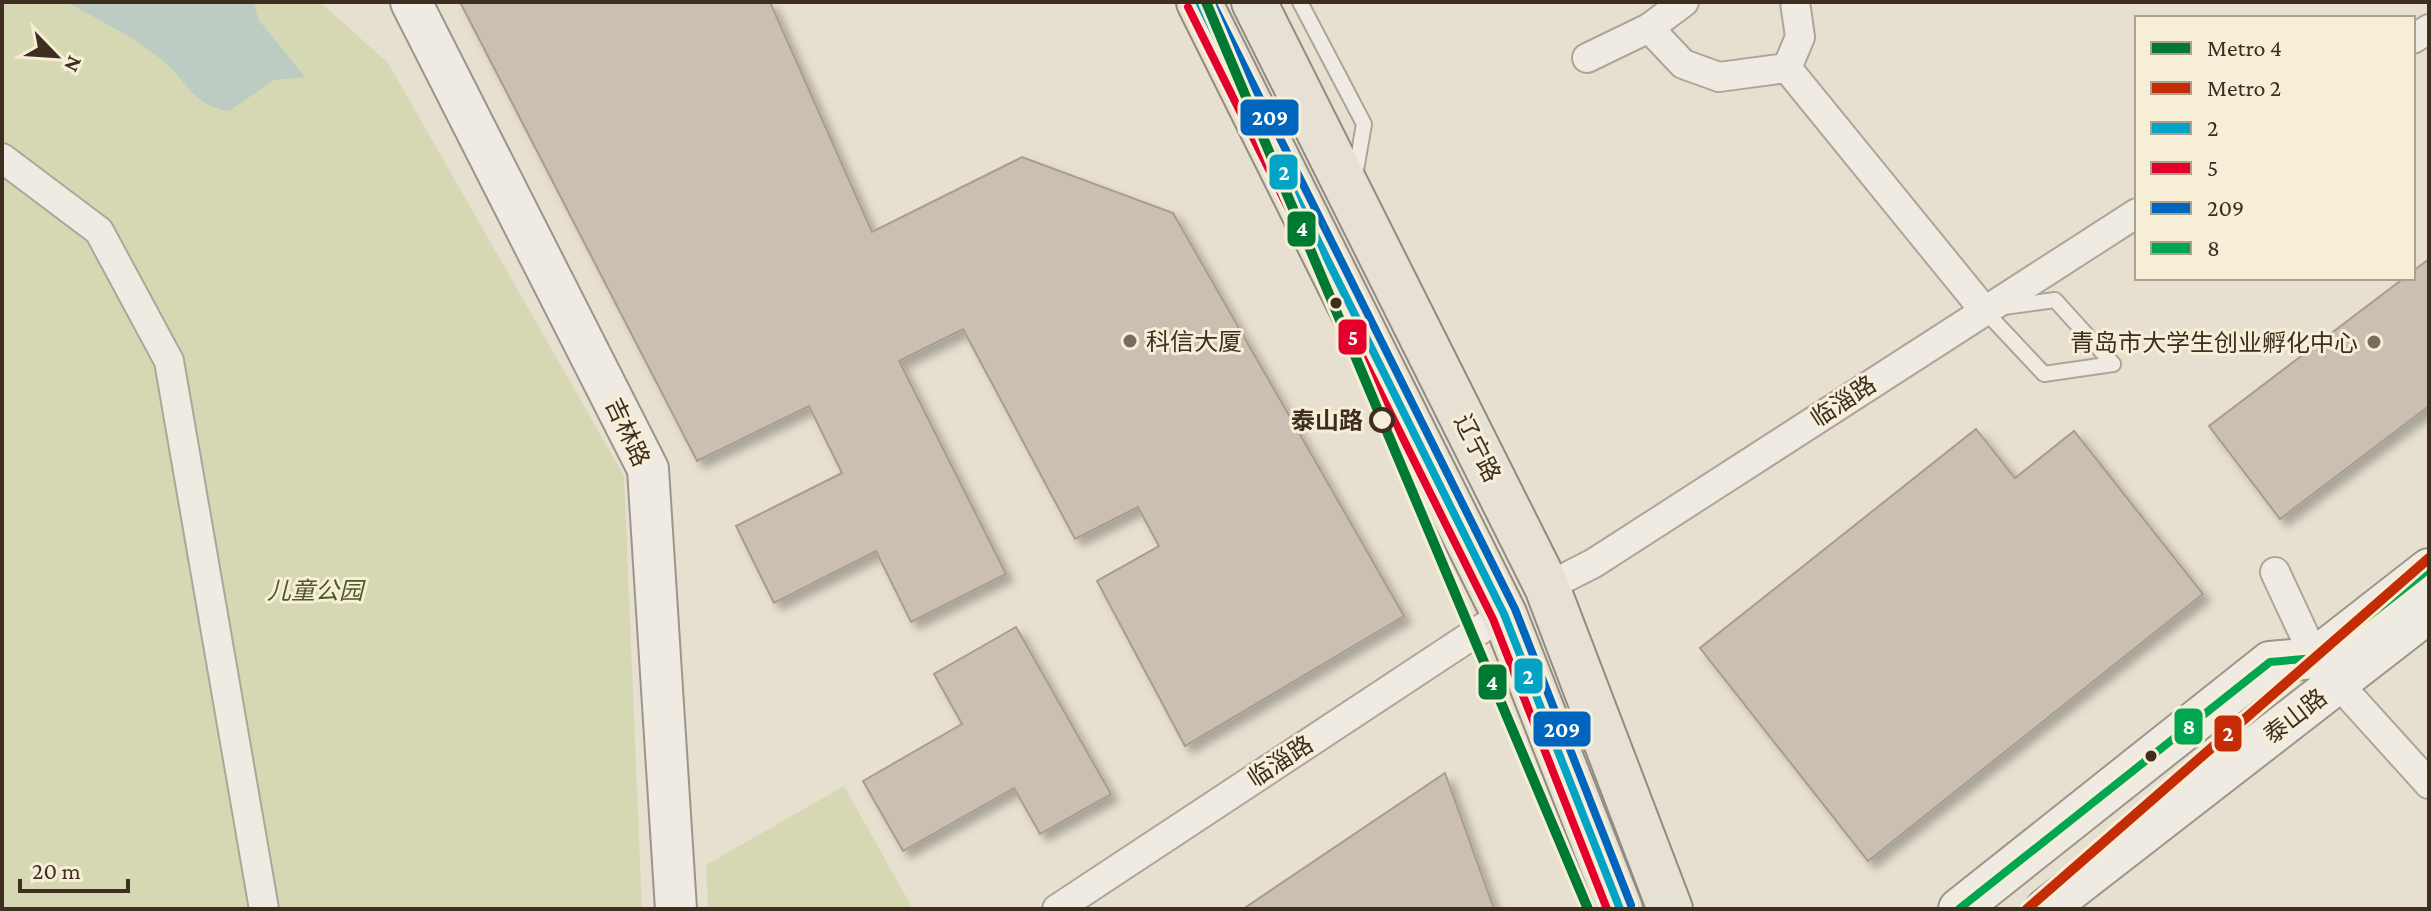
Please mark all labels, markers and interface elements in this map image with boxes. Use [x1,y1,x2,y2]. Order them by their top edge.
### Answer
north arrow [16,16,96,96]
legend [2135,16,2415,280]
text: Metro 4 [2207,34,2282,61]
text: N [59,52,88,76]
text: Metro 2 [2207,74,2281,101]
line badge: 209 [1239,98,1300,137]
text: 209 [1252,105,1288,130]
text: 2 [2207,114,2218,141]
line badge: 2 [1268,153,1299,191]
text: 5 [2207,154,2218,181]
text: 2 [1278,160,1290,185]
text: 209 [2207,194,2244,221]
line badge: 4 [1286,210,1317,248]
text: 4 [1296,216,1308,241]
text: 8 [2207,234,2220,261]
unlabelled marker [1328,295,1344,311]
line badge: 5 [1337,318,1368,356]
text: 5 [1348,325,1358,350]
place label: 科信大厦 [1146,328,1242,355]
place label: 青岛市大学生创业孵化中心 [2070,329,2358,356]
marker: 科信大厦 [1121,332,1139,350]
marker: 青岛市大学生创业孵化中心 [2365,333,2383,351]
street label: 临淄路 [1805,370,1881,432]
street label: 吉林路 [601,394,655,470]
place label: 泰山路 [1291,407,1363,434]
marker: 泰山路 [1370,408,1394,432]
street label: 辽宁路 [1450,410,1506,486]
park label: 儿童公园 [267,577,366,604]
line badge: 2 [1513,657,1544,695]
line badge: 4 [1477,663,1508,701]
text: 2 [1522,664,1534,689]
text: 4 [1486,670,1498,695]
street label: 泰山路 [2258,683,2332,749]
line badge: 8 [2173,707,2204,746]
line badge: 209 [1532,710,1592,748]
text: 8 [2183,714,2195,739]
line badge: 2 [2213,714,2243,753]
text: 209 [1544,717,1580,742]
text: 2 [2222,721,2234,746]
street label: 临淄路 [1242,730,1318,792]
unlabelled marker [2143,748,2159,764]
scale bar [20,843,128,893]
text: 20 m [32,857,81,884]

